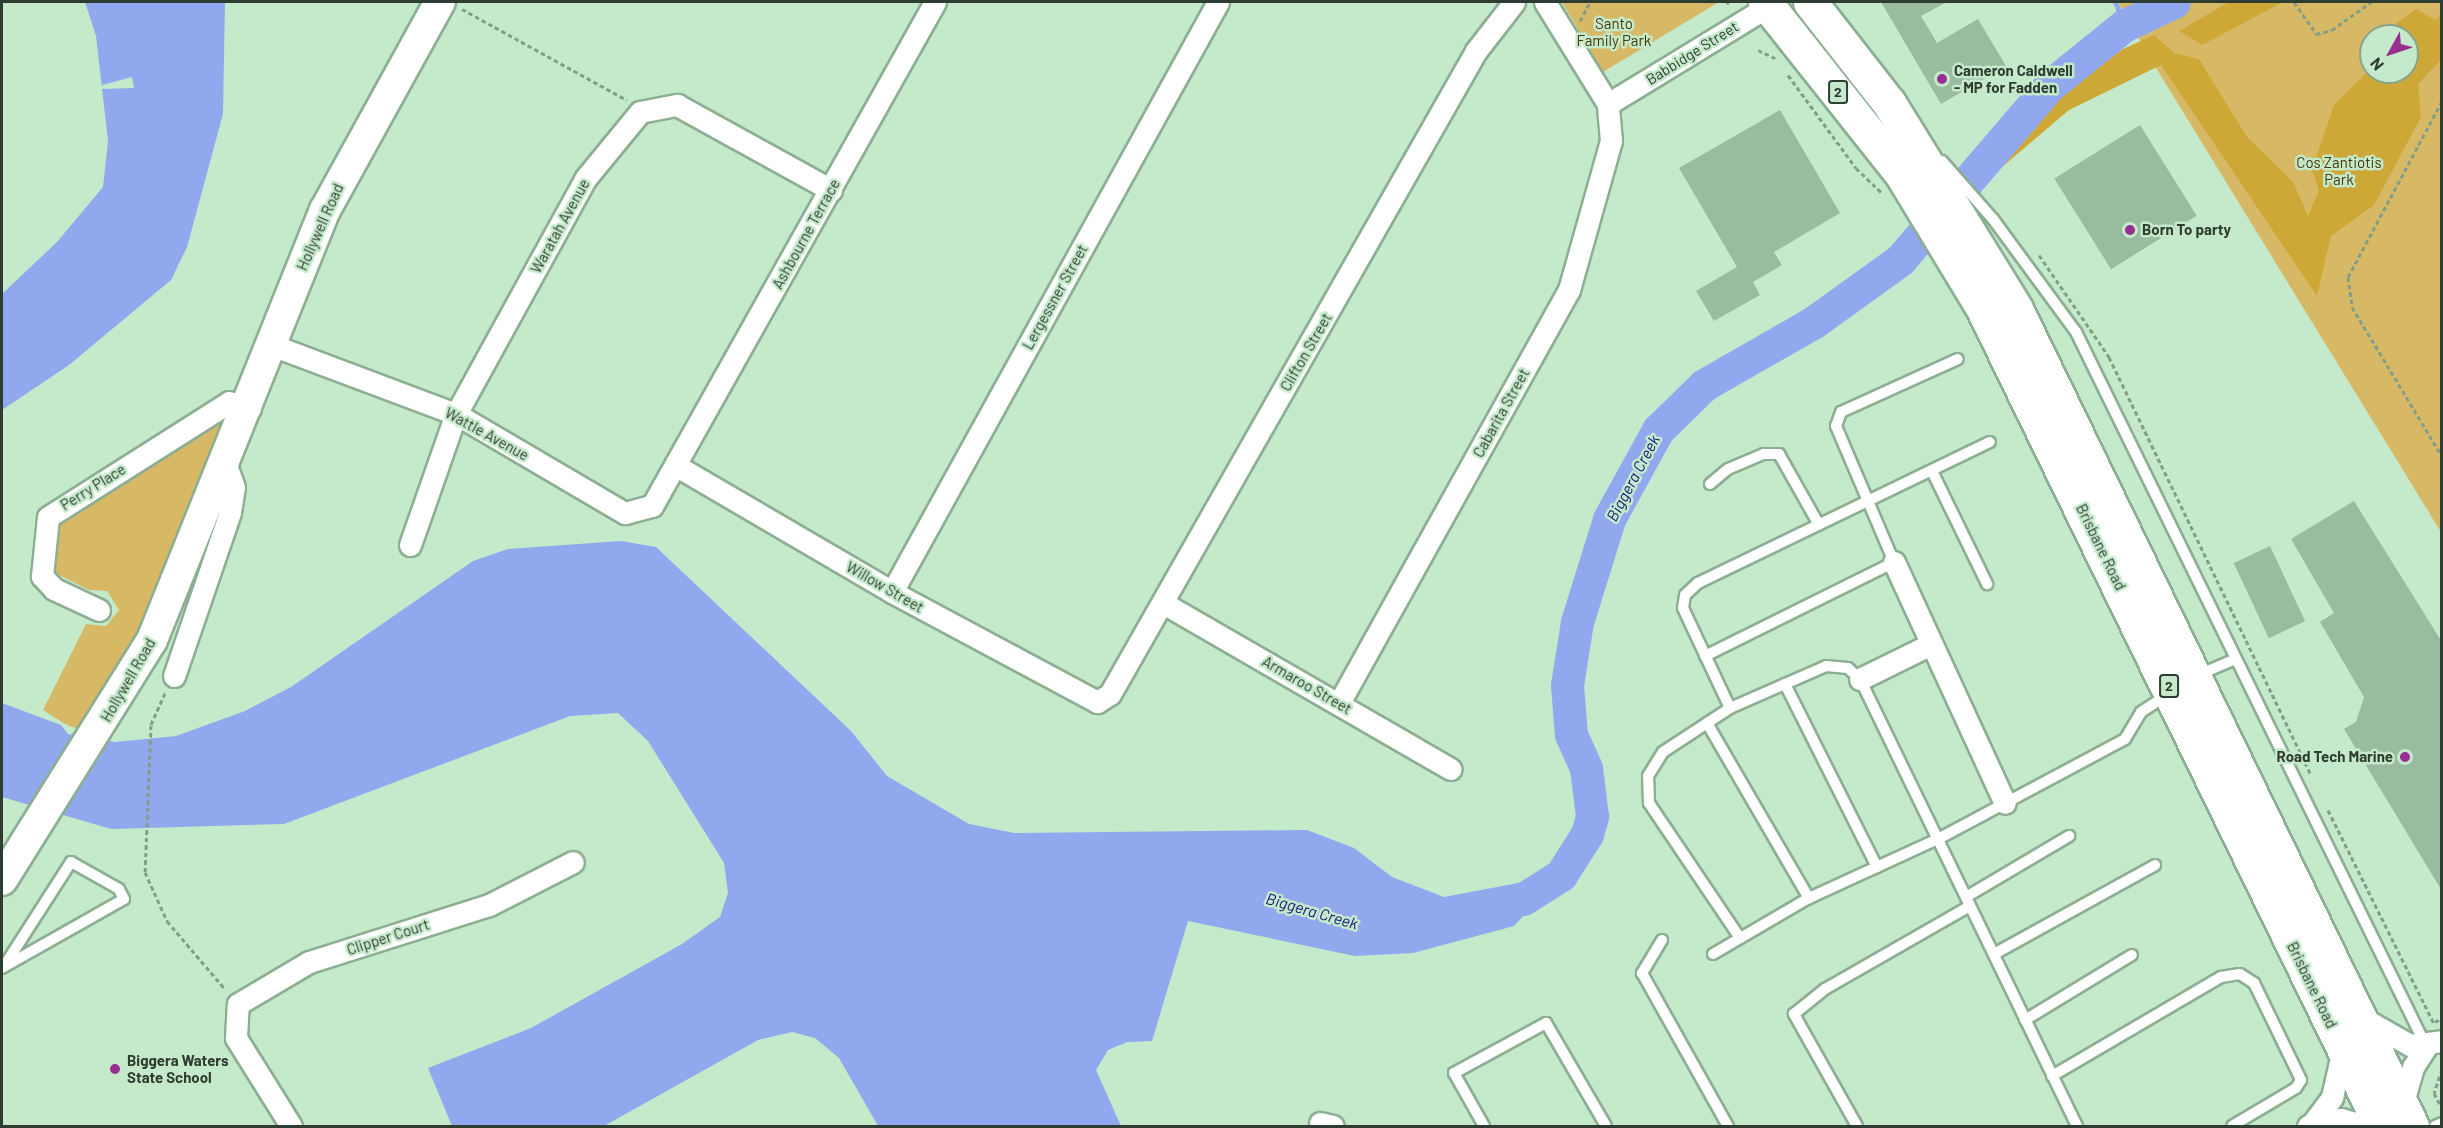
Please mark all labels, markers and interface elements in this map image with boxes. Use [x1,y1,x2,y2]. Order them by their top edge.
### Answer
park label: Santo Family Park [1577,14,1651,49]
street label: Babbidge Street [1643,17,1741,89]
north arrow [2359,24,2419,84]
text: N [2366,54,2387,75]
place label: Cameron Caldwell - MP for Fadden [1954,61,2073,96]
marker: Cameron Caldwell - MP for Fadden [1935,72,1949,86]
road number: 2 [1828,81,1848,103]
park label: Cos Zantiotis Park [2296,153,2382,188]
street label: Waratah Avenue [527,176,593,276]
street label: Ashbourne Terrace [768,176,844,292]
street label: Hollywell Road [293,181,347,273]
place label: Born To party [2142,221,2231,239]
marker: Born To party [2123,223,2137,237]
street label: Lergessner Street [1019,241,1091,353]
street label: Clifton Street [1276,310,1336,394]
street label: Cabarita Street [1469,365,1533,461]
street label: Wattle Avenue [442,404,532,464]
water label: Biggera Creek [1602,432,1664,524]
street label: Perry Place [57,460,129,514]
street label: Brisbane Road [2072,501,2130,593]
street label: Willow Street [843,558,927,616]
street label: Hollywell Road [97,635,159,725]
street label: Armaroo Street [1259,652,1355,718]
road number: 2 [2158,675,2180,697]
place label: Road Tech Marine [2277,748,2393,766]
marker: Road Tech Marine [2398,750,2412,764]
water label: Biggera Creek [1264,889,1360,933]
street label: Clipper Court [344,915,432,959]
street label: Brisbane Road [2283,939,2341,1031]
place label: Biggera Waters State School [127,1051,229,1086]
marker: Biggera Waters State School [108,1062,122,1076]

